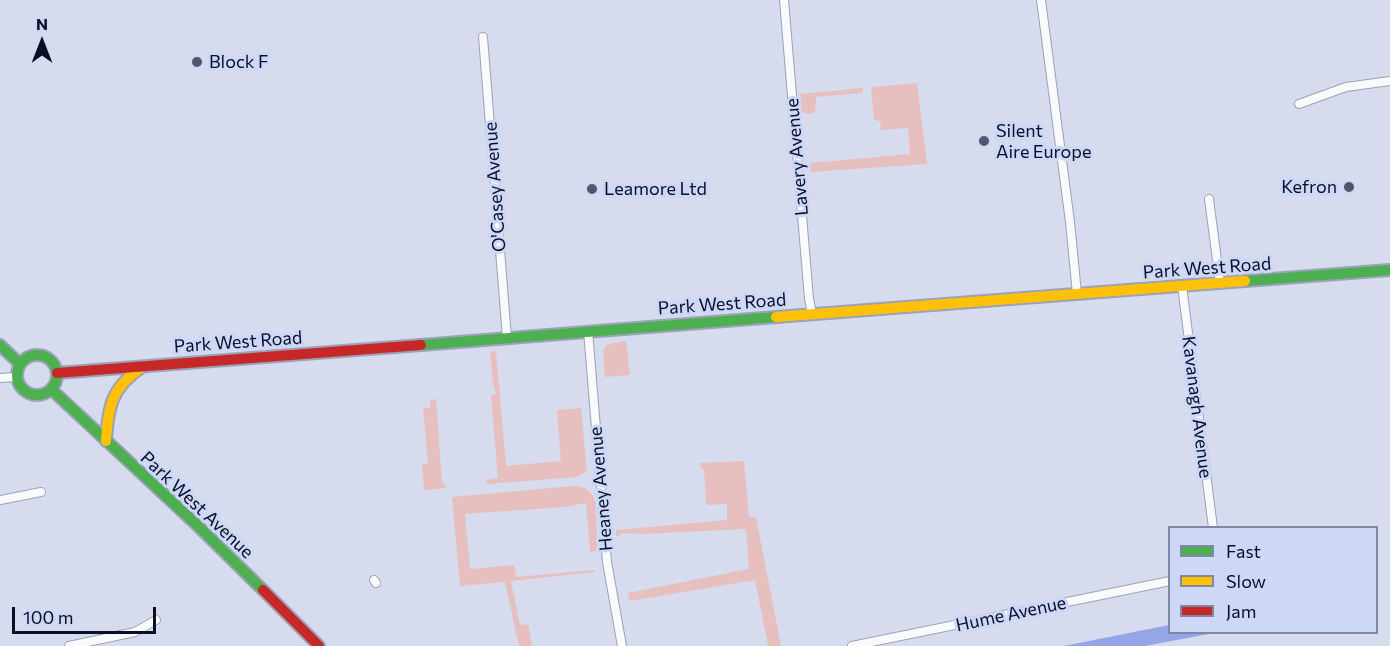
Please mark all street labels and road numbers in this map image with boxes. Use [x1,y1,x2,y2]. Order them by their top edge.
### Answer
street label: Lavery Avenue [781,97,813,217]
street label: O'Casey Avenue [480,121,510,253]
street label: Park West Road [1142,253,1272,283]
street label: Park West Road [657,289,787,319]
street label: Park West Road [173,327,303,357]
street label: Kavanagh Avenue [1178,335,1216,479]
street label: Heaney Avenue [585,426,617,552]
street label: Park West Avenue [136,447,258,563]
street label: Hume Avenue [954,592,1068,636]

